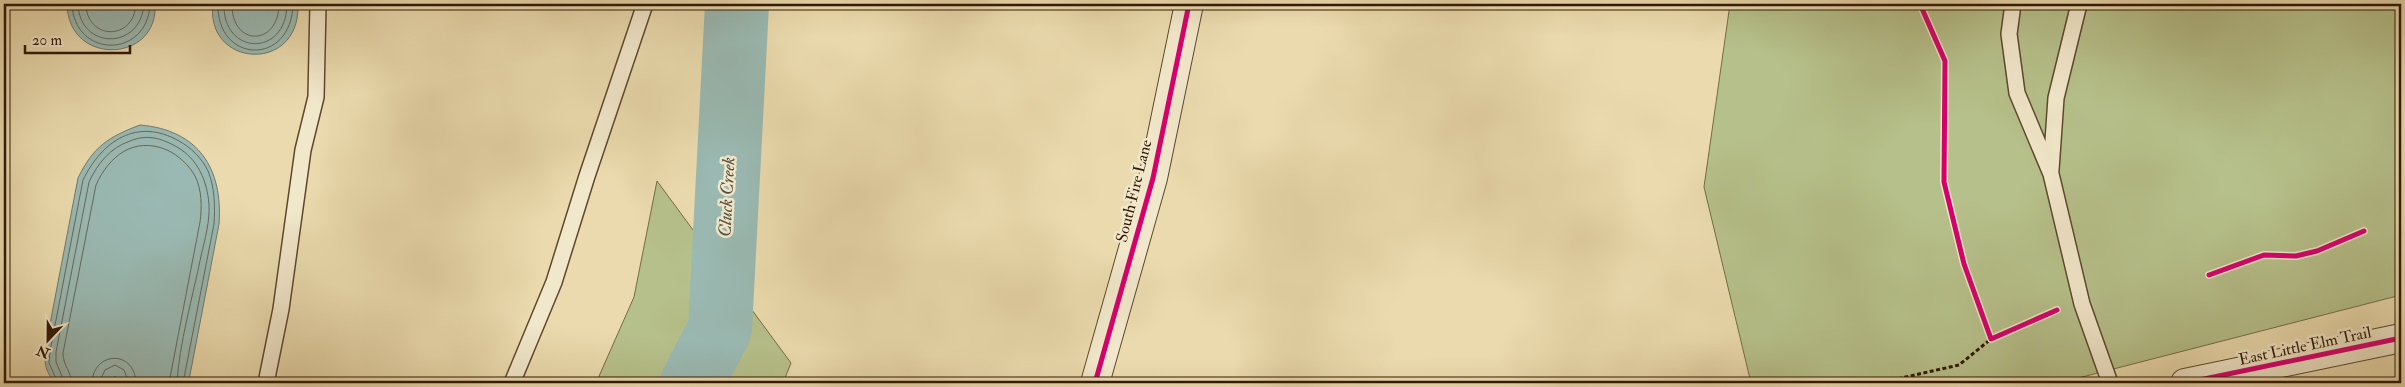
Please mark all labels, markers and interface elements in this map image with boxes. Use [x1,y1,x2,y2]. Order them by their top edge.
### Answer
scale bar [25,22,130,54]
text: 20 m [32,31,62,50]
street label: South Fire Lane [1112,137,1156,244]
water label: Cluck Creek [713,156,741,238]
north arrow [22,314,72,364]
street label: East Little Elm Trail [2237,322,2373,370]
text: N [34,341,53,362]

